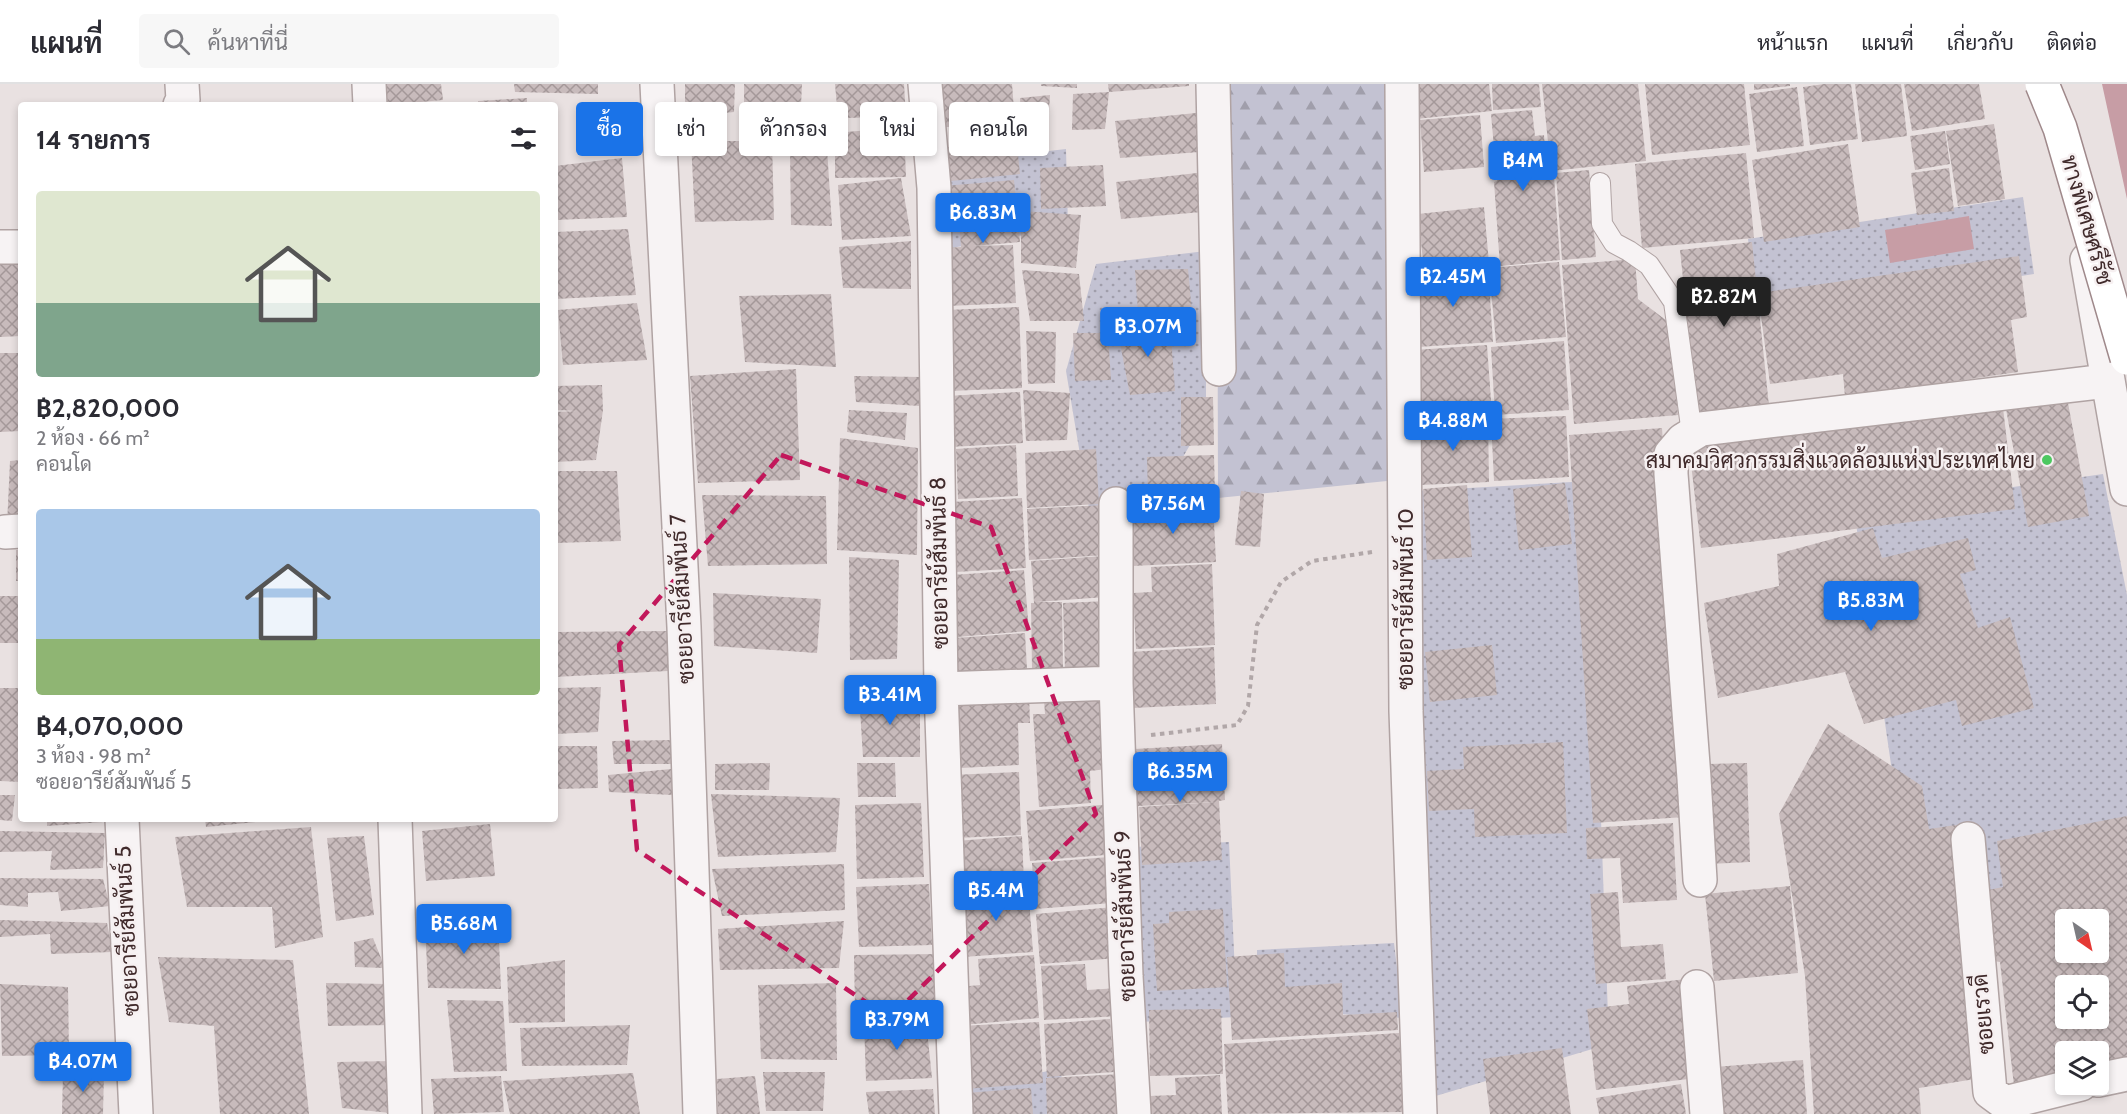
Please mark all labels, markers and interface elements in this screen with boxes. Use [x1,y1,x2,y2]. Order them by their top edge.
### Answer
search box [139,14,559,68]
icon: search [160,25,193,58]
text: แผนที่ [30,26,103,60]
text: ค้นหาที่นี่ [208,29,288,56]
text: หน้าแรก [1757,30,1828,55]
text: แผนที่ [1861,30,1914,55]
text: เกี่ยวกับ [1947,30,2014,55]
text: ติดต่อ [2047,30,2097,55]
chip: ซื้อ [576,102,643,156]
chip: เช่า [655,102,727,156]
chip: ตัวกรอง [739,102,848,156]
chip: ใหม่ [860,102,937,156]
chip: คอนโด [949,102,1049,156]
icon: filters [507,122,540,155]
text: 14 รายการ [36,124,151,156]
pin: ฿4M [1494,141,1552,192]
text: ฿4M [1502,148,1544,172]
street label: ทางพิเศษศรีรัช [2056,152,2118,288]
pin: ฿6.83M [934,193,1032,244]
text: ฿6.83M [949,200,1017,224]
icon: home [234,230,342,338]
pin: ฿2.45M [1404,257,1502,308]
text: ฿2.45M [1420,264,1486,288]
pin: ฿2.82M [1675,277,1773,328]
text: ฿2.82M [1691,284,1757,308]
pin: ฿3.07M [1099,307,1197,358]
text: ฿3.07M [1114,314,1182,338]
text: ฿2,820,000 [36,392,180,424]
pin: ฿4.88M [1404,401,1502,452]
text: ฿4.88M [1418,408,1488,432]
text: 2 ห้อง · 66 m² [36,426,150,450]
place label: สมาคมวิศวกรรมสิ่งแวดล้อมแห่งประเทศไทย [1645,442,2035,474]
text: คอนโด [36,452,92,476]
marker: สมาคมวิศวกรรมสิ่งแวดล้อมแห่งประเทศไทย [2040,453,2054,467]
street label: ซอยอารีย์สัมพันธ์ 8 [923,477,954,649]
pin: ฿7.56M [1124,484,1222,535]
text: ฿7.56M [1141,491,1205,515]
street label: ซอยอารีย์สัมพันธ์ 10 [1391,508,1419,690]
street label: ซอยอารีย์สัมพันธ์ 7 [663,513,700,685]
icon: home [234,548,342,656]
pin: ฿5.83M [1822,581,1920,632]
text: ฿5.83M [1838,588,1904,612]
pin: ฿3.41M [841,675,939,726]
text: ฿3.41M [858,682,922,706]
text: ฿4,070,000 [36,710,184,742]
text: 3 ห้อง · 98 m² [36,744,151,768]
pin: ฿6.35M [1131,752,1229,803]
text: ฿6.35M [1147,759,1213,783]
text: ซอยอารีย์สัมพันธ์ 5 [36,770,191,794]
street label: ซอยอารีย์สัมพันธ์ 9 [1108,830,1141,1002]
street label: ซอยอารีย์สัมพันธ์ 5 [108,845,145,1017]
pin: ฿5.4M [954,871,1038,922]
text: ฿5.4M [968,878,1024,902]
pin: ฿5.68M [415,904,513,955]
north arrow [2055,909,2109,963]
map controls [2055,909,2109,1095]
text: ฿5.68M [430,911,498,935]
street label: ซอยเรวดี [1966,973,2000,1055]
button: locate [2055,975,2109,1029]
pin: ฿3.79M [848,1000,946,1051]
text: ฿3.79M [864,1007,930,1031]
button: layers [2055,1041,2109,1095]
pin: ฿4.07M [34,1042,132,1093]
text: ฿4.07M [48,1049,118,1073]

